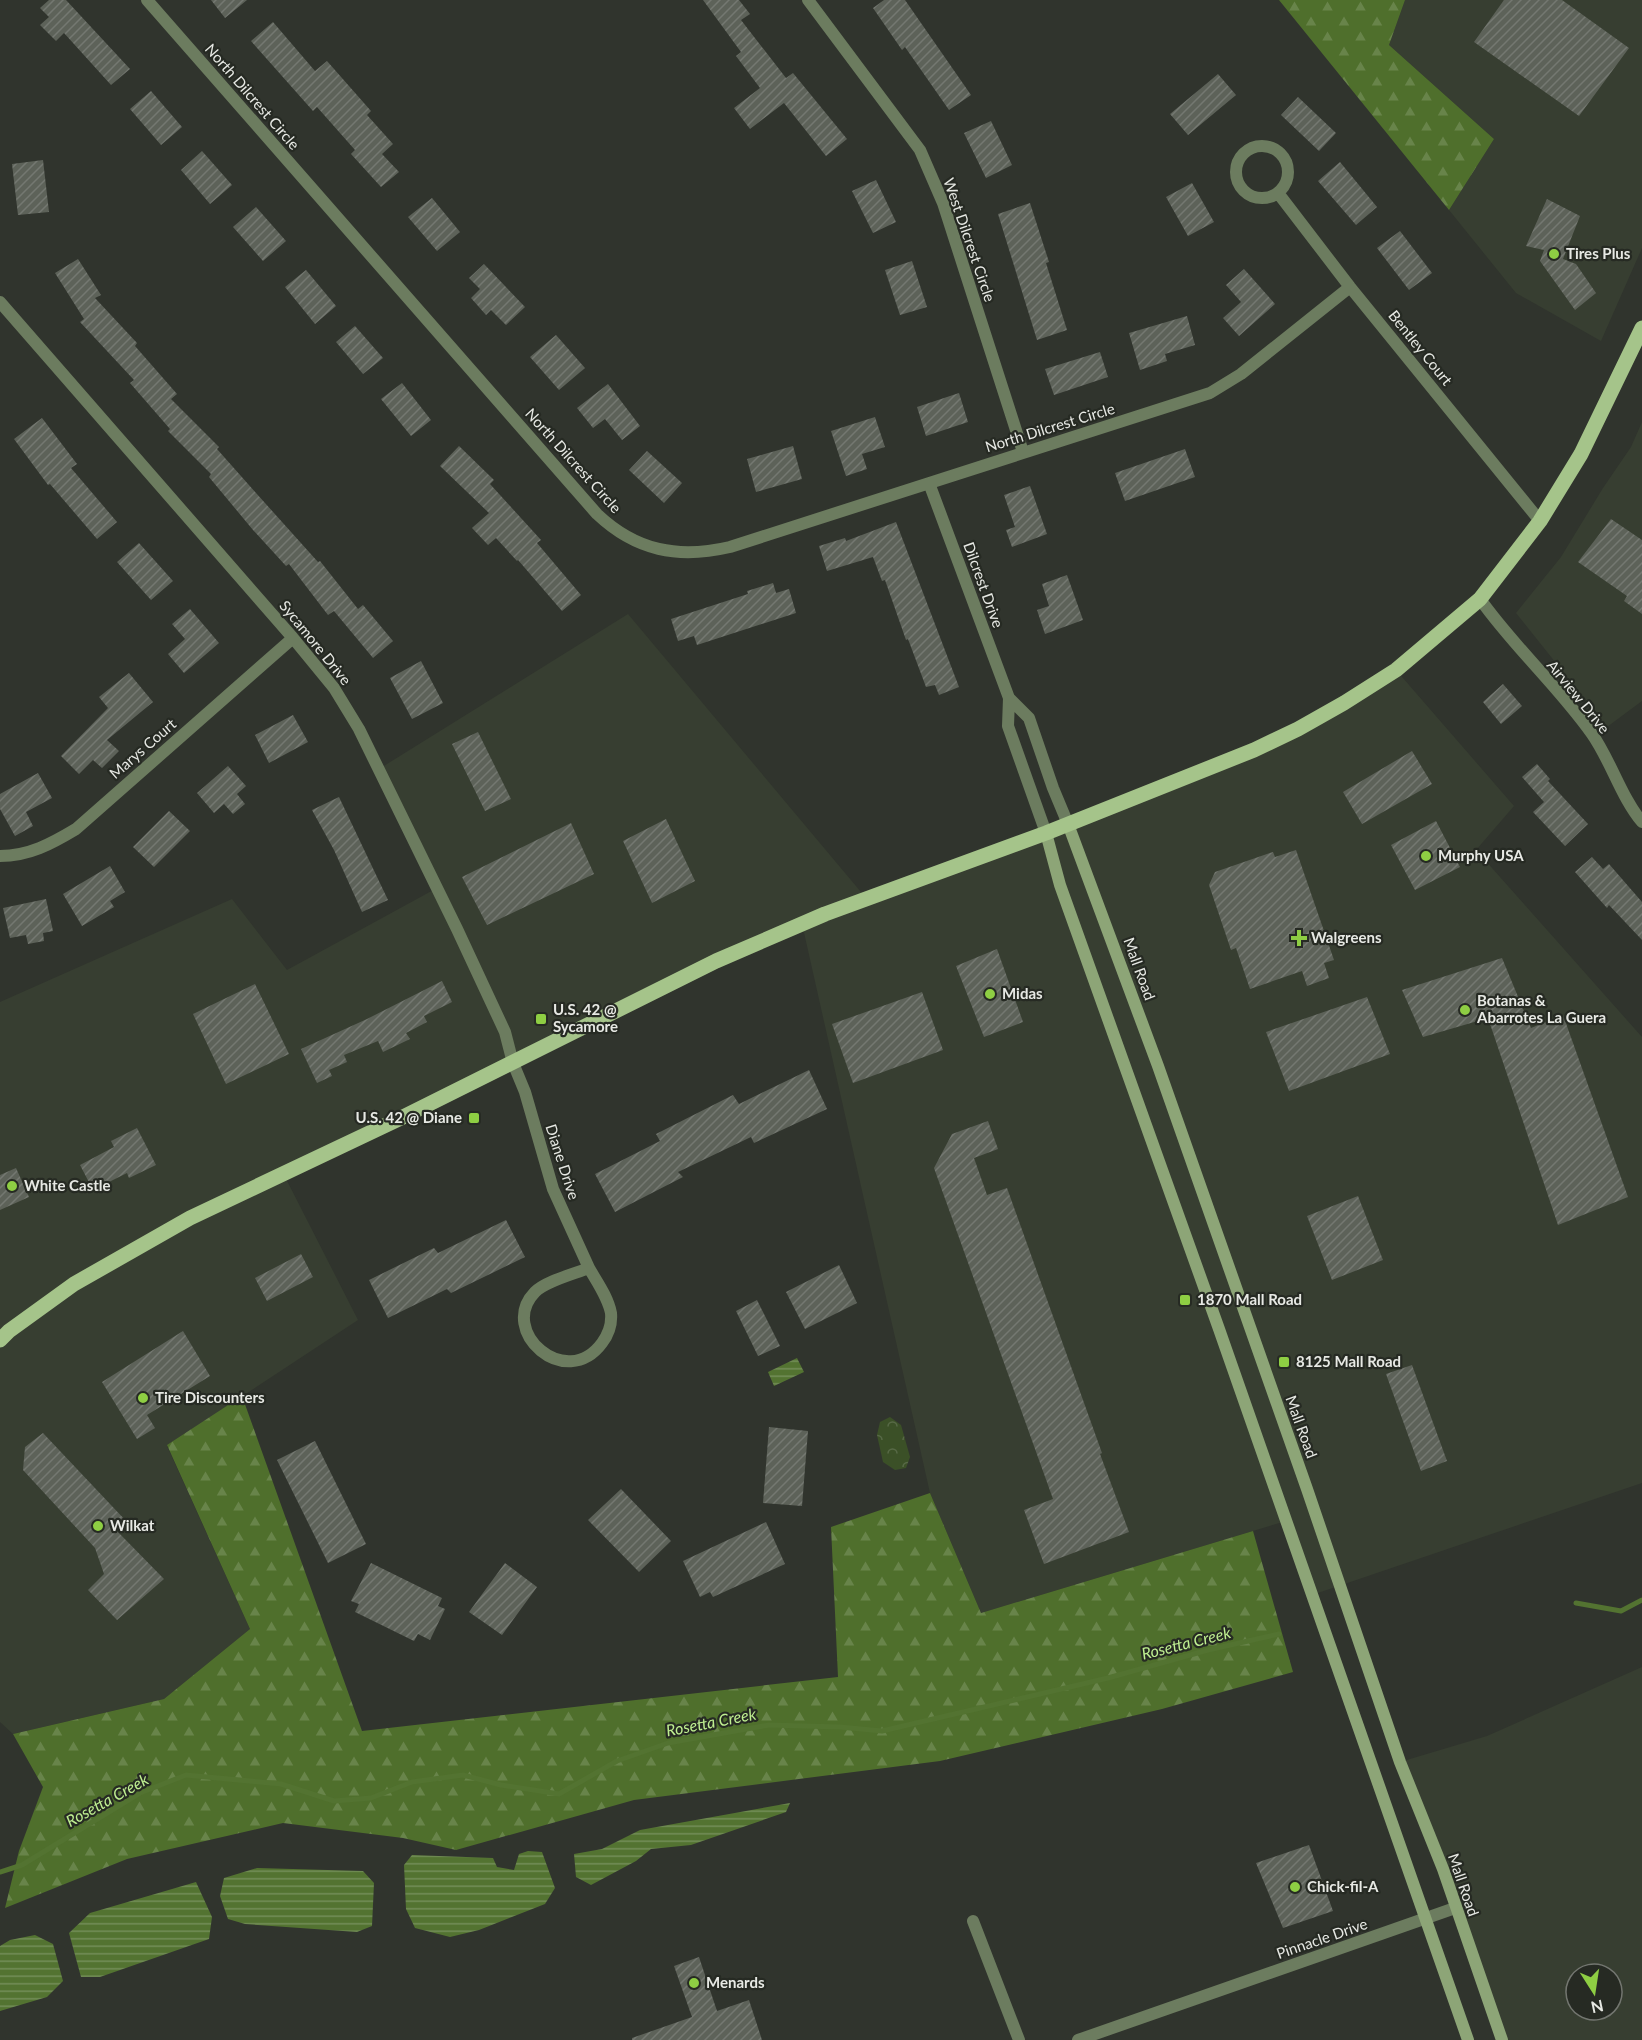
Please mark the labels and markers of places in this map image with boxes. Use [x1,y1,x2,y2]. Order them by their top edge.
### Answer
place label: Tires Plus [1566,244,1631,262]
marker: Tires Plus [1547,247,1561,261]
place label: Murphy USA [1438,846,1524,864]
marker: Murphy USA [1419,849,1433,863]
place label: Walgreens [1311,928,1382,946]
marker: Walgreens [1292,931,1306,945]
place label: Midas [1002,984,1043,1002]
marker: Midas [983,987,997,1001]
place label: Botanas & Abarrotes La Guera [1476,991,1606,1026]
place label: U.S. 42 @ Sycamore [553,1000,618,1035]
marker: Botanas & Abarrotes La Guera [1458,1003,1472,1017]
marker: U.S. 42 @ Sycamore [534,1012,548,1026]
place label: U.S. 42 @ Diane [356,1108,462,1126]
marker: U.S. 42 @ Diane [467,1111,481,1125]
place label: White Castle [24,1176,111,1194]
marker: White Castle [5,1179,19,1193]
place label: 1870 Mall Road [1197,1290,1302,1308]
marker: 1870 Mall Road [1178,1293,1192,1307]
place label: 8125 Mall Road [1296,1352,1401,1370]
marker: 8125 Mall Road [1277,1355,1291,1369]
place label: Tire Discounters [155,1388,265,1406]
marker: Tire Discounters [136,1391,150,1405]
place label: Wilkat [110,1516,155,1534]
marker: Wilkat [91,1519,105,1533]
place label: Chick-fil-A [1307,1877,1379,1895]
marker: Chick-fil-A [1288,1880,1302,1894]
place label: Menards [706,1973,765,1991]
marker: Menards [687,1976,701,1990]

